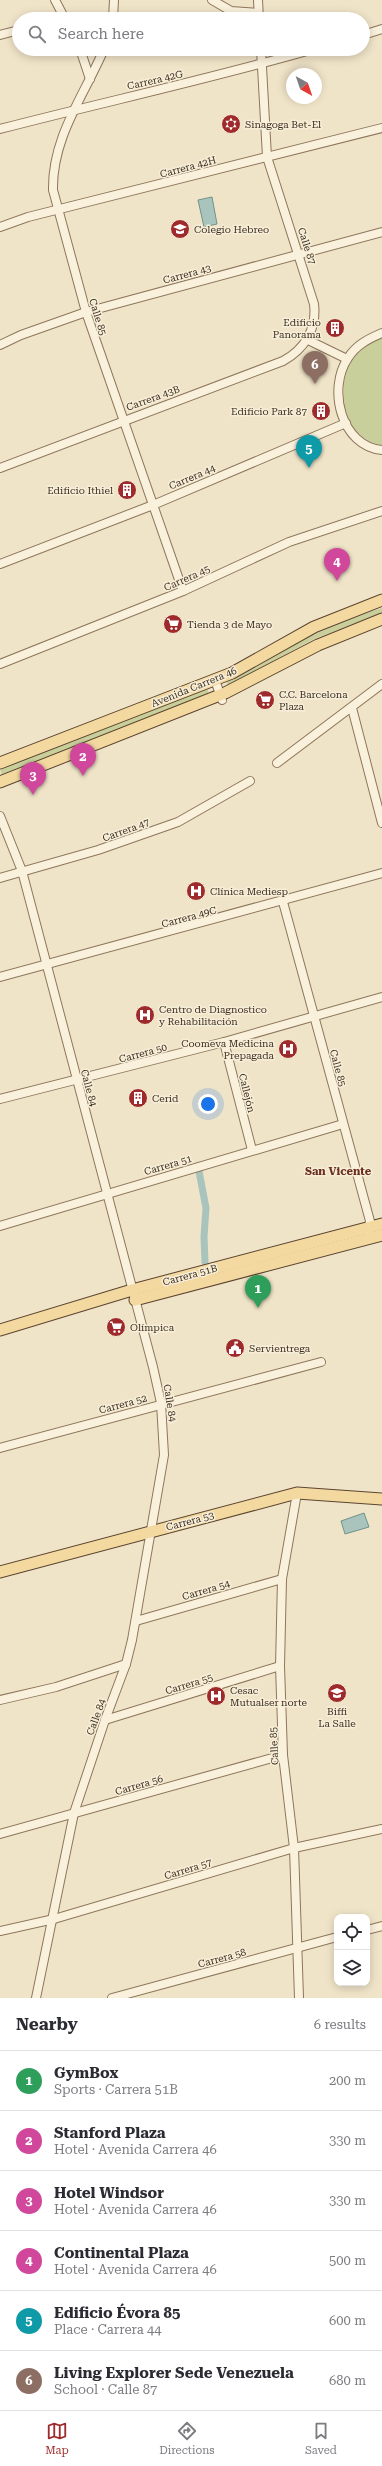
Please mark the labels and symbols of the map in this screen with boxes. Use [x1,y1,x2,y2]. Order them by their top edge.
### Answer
street label: Carrera 42G [126,68,184,92]
north arrow [286,68,322,104]
synagogue icon: Sinagoga Bet-El [220,113,242,135]
place label: Sinagoga Bet-El [245,119,321,130]
street label: Carrera 42H [159,154,217,180]
school or university icon: Colegio Hebreo [169,218,191,240]
place label: Colegio Hebreo [194,224,269,235]
street label: Calle 87 [296,226,318,266]
street label: Carrera 43 [162,262,213,286]
street label: Calle 85 [87,297,109,337]
place label: Edificio Panorama [273,317,322,340]
building icon: Edificio Panorama [324,317,346,339]
pin: 6 [302,351,328,384]
street label: Carrera 43B [125,383,182,413]
building icon: Edificio Park 87 [310,400,332,422]
place label: Edificio Park 87 [231,406,307,417]
pin: 5 [296,435,322,468]
street label: Carrera 44 [167,462,217,492]
building icon: Edificio Ithiel [116,479,138,501]
place label: Edificio Ithiel [47,485,113,496]
pin: 4 [324,548,350,581]
street label: Carrera 45 [162,563,212,593]
supermarket icon: Tienda 3 de Mayo [162,613,184,635]
place label: Tienda 3 de Mayo [187,619,272,630]
street label: Avenida Carrera 46 [150,665,239,709]
supermarket icon: C.C. Barcelona Plaza [254,689,276,711]
place label: C.C. Barcelona Plaza [279,689,348,712]
pin: 2 [70,743,96,776]
pin: 3 [20,762,46,795]
street label: Carrera 47 [101,816,151,844]
hospital icon: Clínica Mediesp [185,880,207,902]
place label: Clínica Mediesp [210,886,288,897]
street label: Carrera 49C [160,904,218,930]
hospital icon: Centro de Diagnostico y Rehabilitación [134,1004,156,1026]
place label: Centro de Diagnostico y Rehabilitación [159,1004,267,1027]
place label: Coomeva Medicina Prepagada [181,1038,275,1061]
hospital icon: Coomeva Medicina Prepagada [277,1038,299,1060]
street label: Carrera 50 [118,1041,169,1065]
street label: Calle 85 [328,1048,348,1088]
street label: Calle 84 [79,1068,99,1108]
street label: Callejón [237,1072,257,1114]
building icon: Cerid [127,1087,149,1109]
place label: Cerid [152,1093,179,1104]
your location [198,1094,218,1114]
street label: Carrera 51 [143,1153,194,1177]
district label: San Vicente [305,1165,372,1178]
street label: Carrera 51B [162,1262,219,1288]
pin: 1 [245,1275,271,1308]
supermarket icon: Olímpica [105,1316,127,1338]
place label: Olímpica [130,1322,175,1333]
public building icon: Servientrega [224,1337,246,1359]
place label: Servientrega [249,1343,311,1354]
street label: Calle 84 [162,1383,178,1423]
street label: Carrera 52 [98,1392,149,1416]
street label: Carrera 53 [165,1509,216,1533]
street label: Carrera 54 [181,1578,232,1602]
street label: Carrera 55 [164,1671,215,1696]
school or university icon: Biffi La Salle [326,1682,348,1704]
hospital icon: Cesac Mutualser norte [205,1685,227,1707]
place label: Cesac Mutualser norte [230,1685,308,1708]
street label: Calle 84 [84,1697,108,1737]
place label: Biffi La Salle [318,1706,356,1729]
street label: Calle 85 [267,1726,280,1765]
street label: Carrera 56 [114,1773,165,1797]
street label: Carrera 57 [163,1856,214,1881]
street label: Carrera 58 [197,1946,248,1970]

